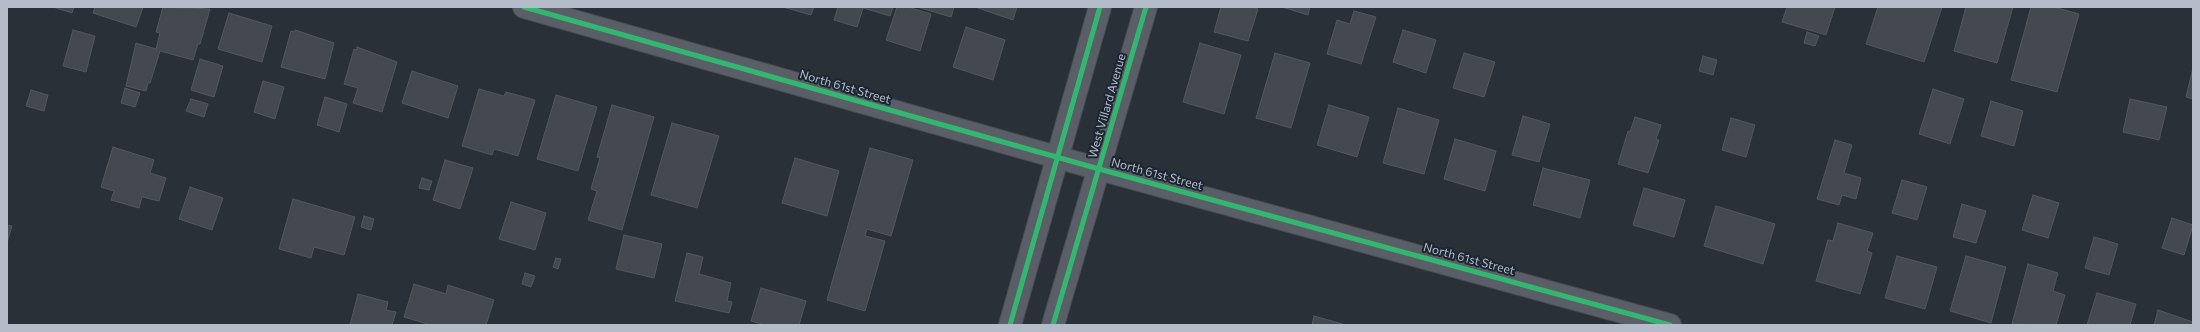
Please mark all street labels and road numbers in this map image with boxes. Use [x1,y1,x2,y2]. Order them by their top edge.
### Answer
street label: West Villard Avenue [1085,52,1129,160]
street label: North 61st Street [798,67,892,107]
street label: North 61st Street [1110,155,1204,193]
street label: North 61st Street [1422,240,1516,278]

